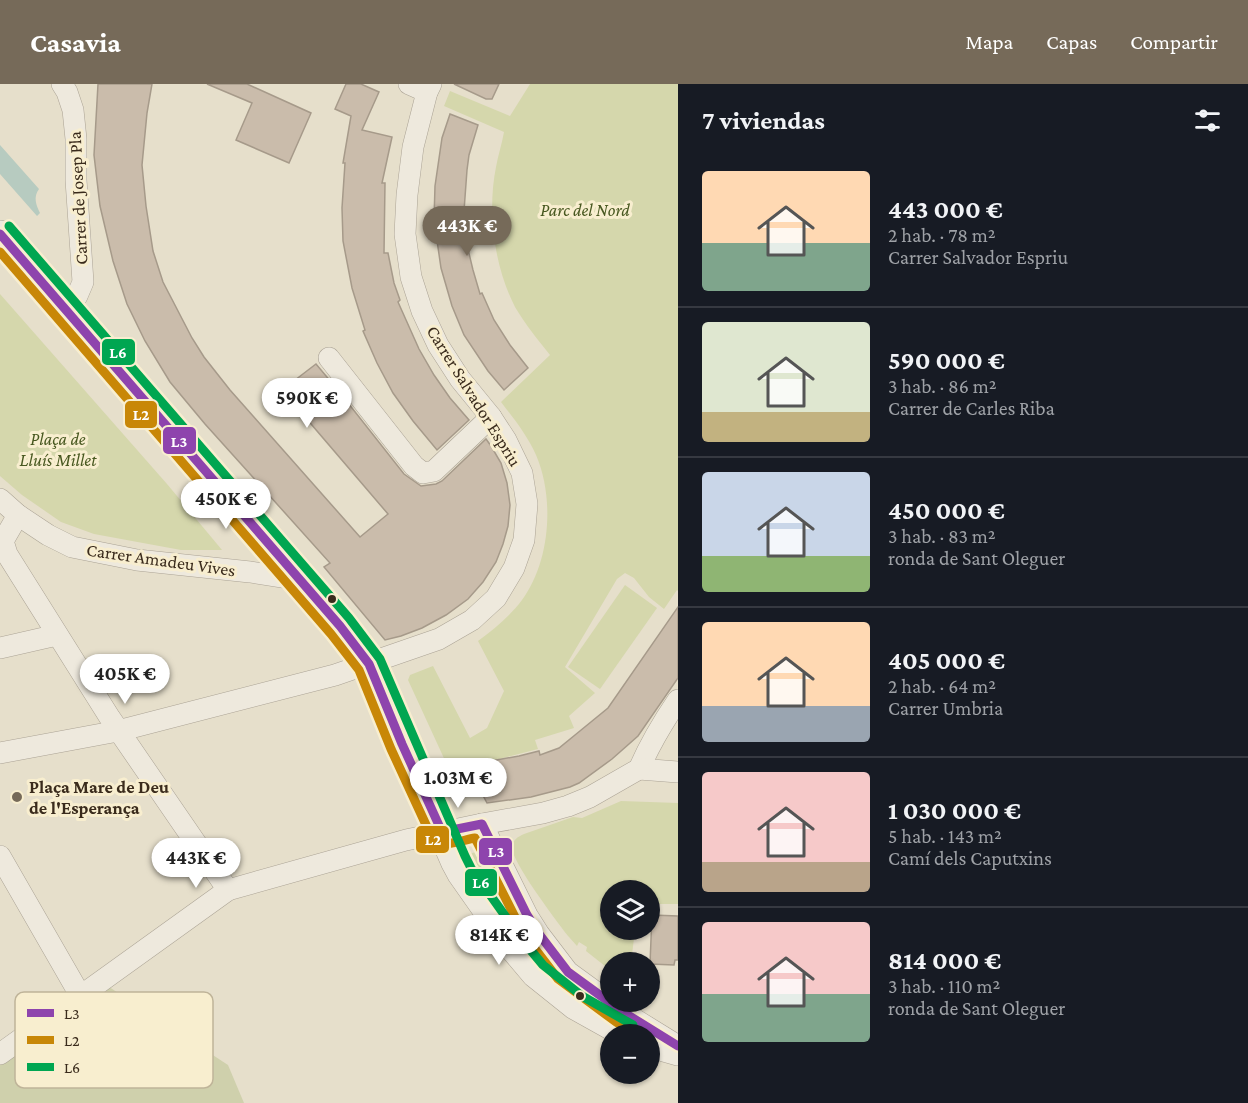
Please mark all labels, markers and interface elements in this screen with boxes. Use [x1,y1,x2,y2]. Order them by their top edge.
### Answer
text: Casavia [30,27,121,58]
text: Mapa [965,30,1013,54]
text: Capas [1046,30,1097,54]
text: Compartir [1130,30,1218,54]
icon: filters [1191,104,1224,137]
text: 7 viviendas [702,106,825,135]
street label: Carrer de Josep Pla [65,131,91,265]
icon: home [750,195,822,267]
text: 443 000 € [888,195,1003,224]
park label: Parc del Nord [540,200,630,220]
pin: 443K € [418,206,516,257]
text: 443K € [437,214,497,236]
text: 2 hab. · 78 m² [888,224,996,246]
text: Carrer Salvador Espriu [888,246,1068,268]
street label: Carrer Salvador Espriu [423,322,526,470]
line badge: L6 [101,338,136,366]
text: L6 [109,344,127,361]
icon: home [750,346,822,418]
text: 590 000 € [888,346,1005,375]
text: 3 hab. · 86 m² [888,375,997,397]
pin: 590K € [258,378,356,429]
text: 590K € [276,386,338,408]
text: Carrer de Carles Riba [888,397,1055,419]
line badge: L2 [124,400,158,429]
text: L2 [133,406,149,423]
line badge: L3 [162,426,197,455]
park label: Plaça de Lluís Millet [20,429,97,470]
text: L3 [171,433,187,450]
pin: 450K € [177,479,275,530]
text: 450K € [195,487,257,509]
icon: home [750,496,822,568]
text: 450 000 € [888,496,1005,525]
text: 3 hab. · 83 m² [888,525,996,547]
street label: Carrer Amadeu Vives [85,540,237,580]
text: ronda de Sant Oleguer [888,547,1065,569]
unlabelled marker [326,593,338,605]
icon: home [750,646,822,718]
text: 405 000 € [888,646,1005,675]
pin: 405K € [76,654,174,705]
text: 405K € [94,662,156,684]
text: 2 hab. · 64 m² [888,675,996,697]
text: Carrer Umbria [888,697,1003,719]
pin: 1.03M € [403,758,513,809]
text: 1.03M € [424,766,492,788]
place label: Plaça Mare de Deu de l'Esperança [29,777,170,818]
marker: Plaça Mare de Deu de l'Esperança [10,790,24,804]
icon: home [750,796,822,868]
text: 1 030 000 € [888,796,1021,825]
line badge: L2 [415,825,450,854]
text: 5 hab. · 143 m² [888,825,1002,847]
text: L2 [425,831,441,848]
line badge: L3 [478,837,513,866]
pin: 443K € [147,838,245,889]
text: L3 [488,843,504,860]
text: 443K € [166,846,226,868]
text: Camí dels Caputxins [888,847,1052,869]
line badge: L6 [464,868,498,897]
text: L6 [472,874,490,891]
map controls [600,880,660,1084]
button: layers [600,880,660,940]
pin: 814K € [450,915,548,966]
text: 814K € [469,923,529,945]
icon: home [750,946,822,1018]
text: 814 000 € [888,946,1001,975]
button: + [600,952,660,1012]
text: 3 hab. · 110 m² [888,975,1000,997]
unlabelled marker [574,990,586,1002]
legend [15,992,213,1088]
text: ronda de Sant Oleguer [888,997,1065,1019]
text: L3 [64,1005,80,1022]
button: − [600,1024,660,1084]
text: L2 [64,1032,80,1049]
text: L6 [64,1059,80,1076]

